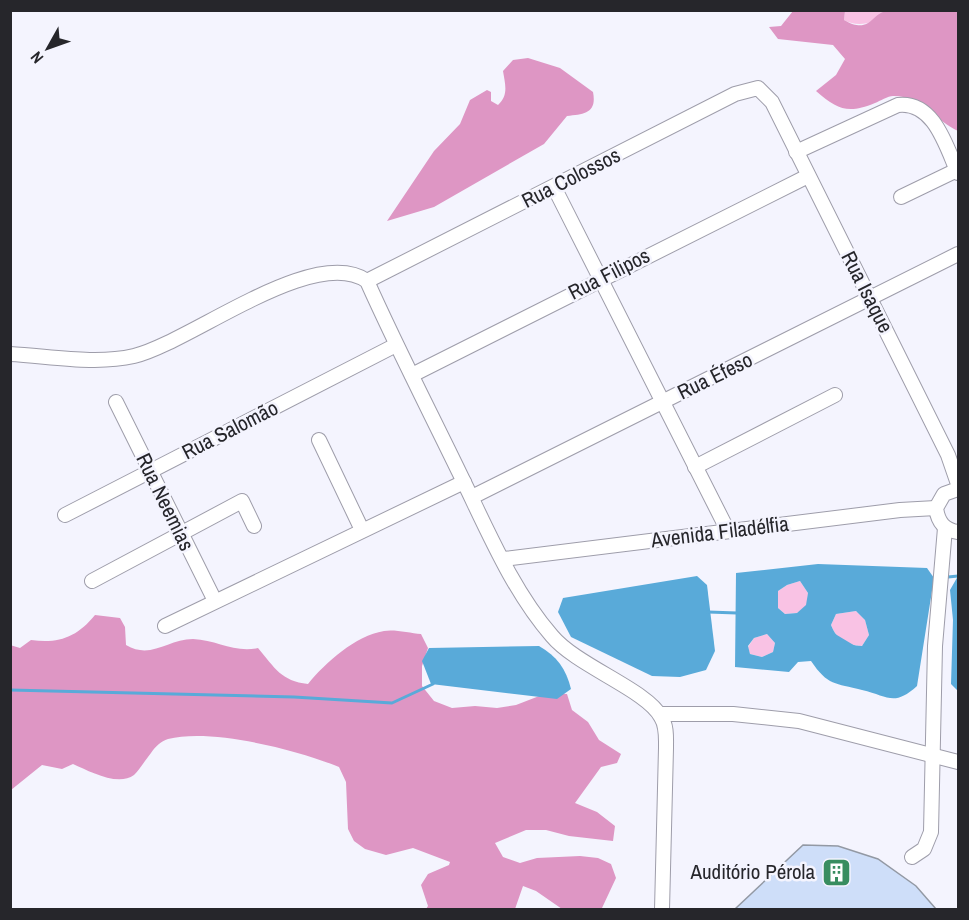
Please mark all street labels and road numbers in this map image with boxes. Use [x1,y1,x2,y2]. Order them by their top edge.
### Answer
street label: Rua Colossos [516,140,625,215]
street label: Rua Filipos [563,241,655,306]
street label: Rua Isaque [835,246,900,338]
street label: Rua Éfeso [672,345,757,406]
street label: Rua Salomão [177,393,283,466]
street label: Rua Neemias [129,448,202,555]
street label: Avenida Filadélfia [648,509,791,554]

